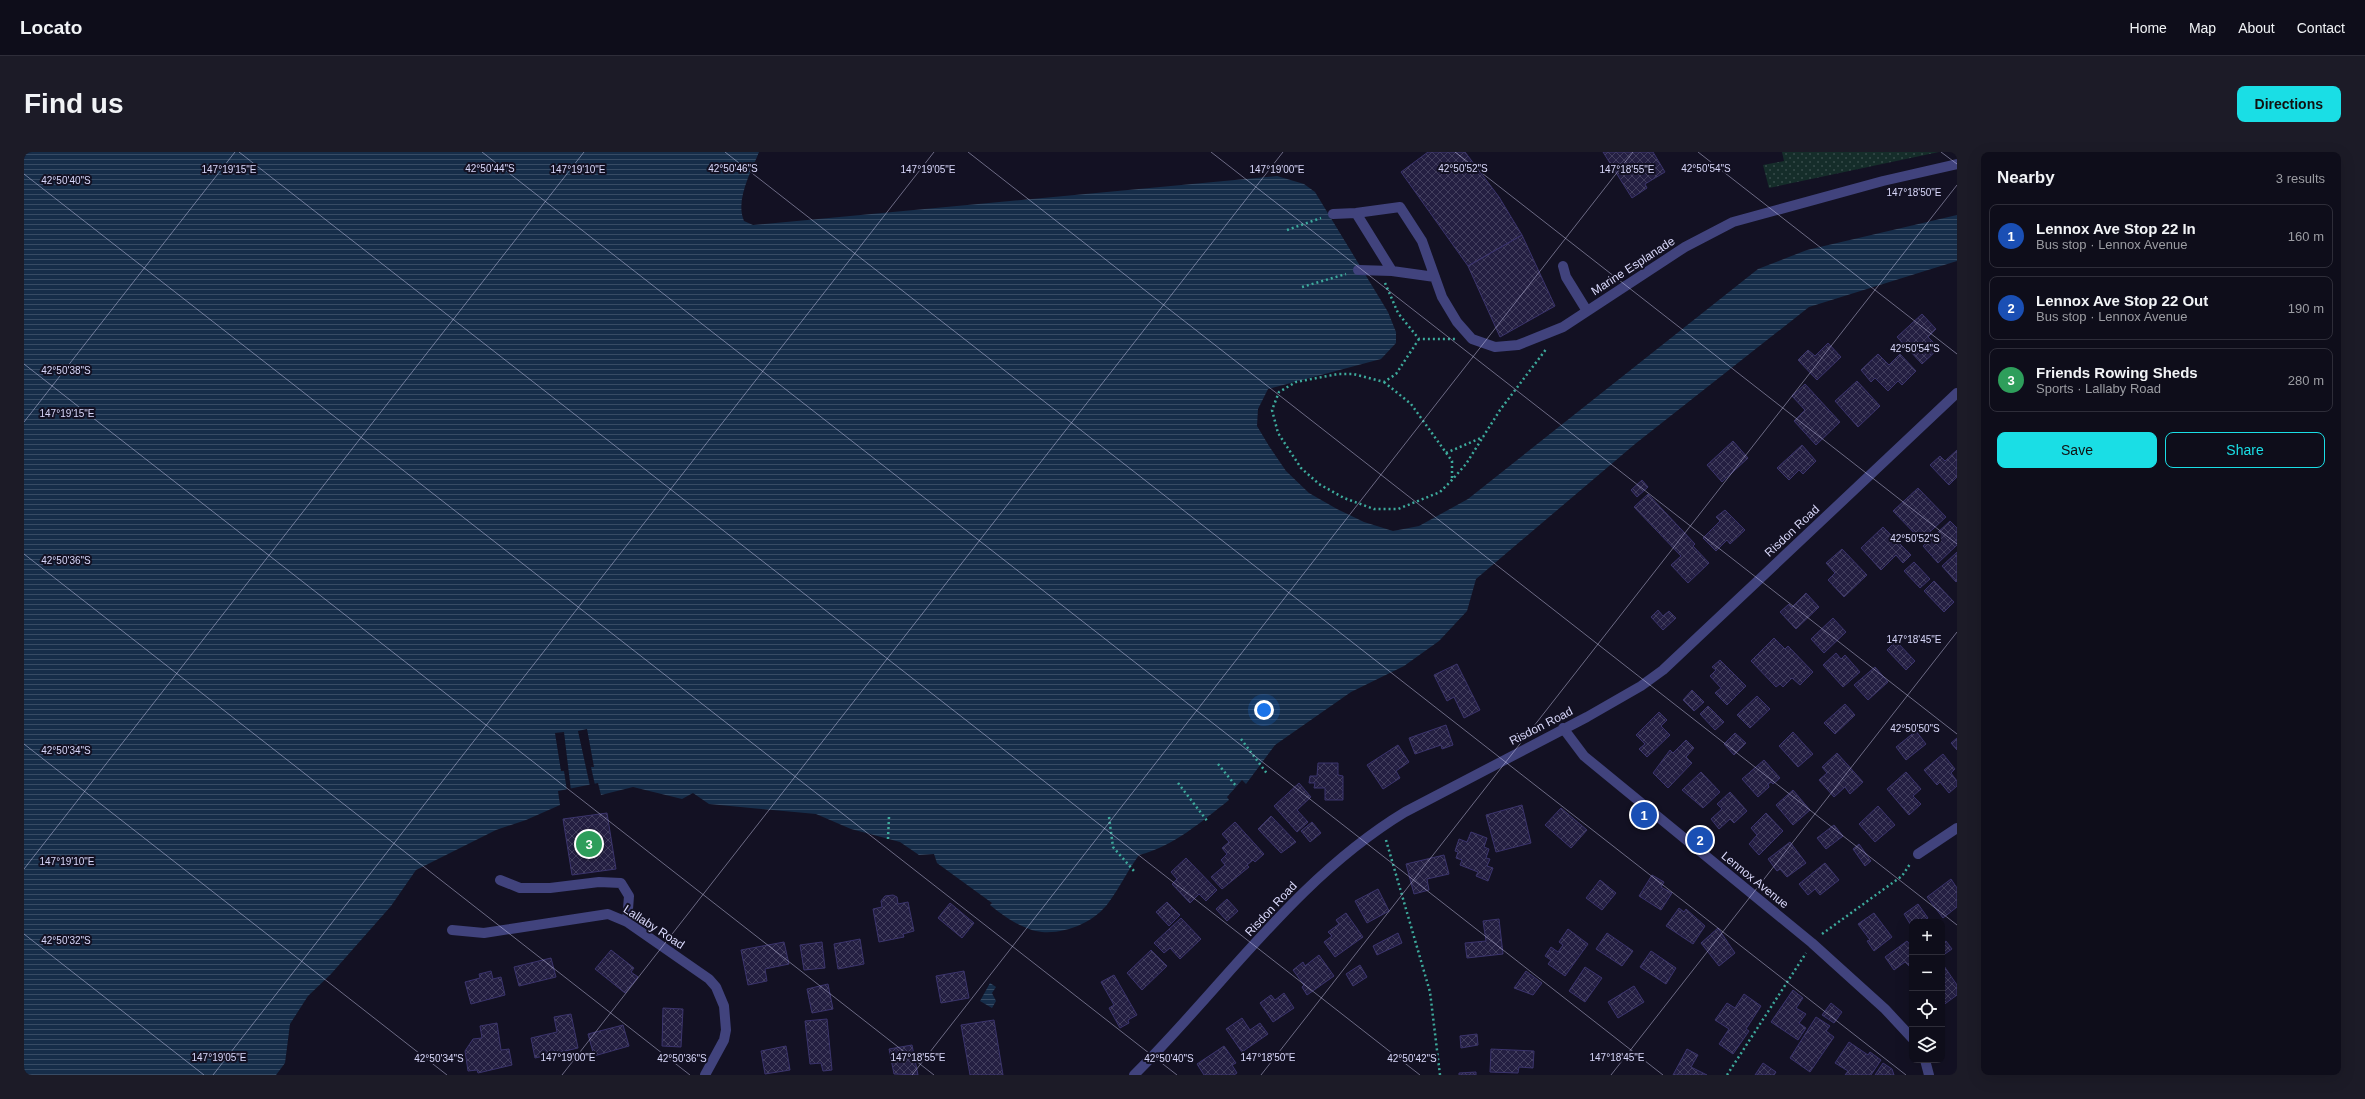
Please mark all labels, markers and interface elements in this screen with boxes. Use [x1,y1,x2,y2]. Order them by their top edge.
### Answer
text: Locato [20,17,82,38]
text: Home [2130,20,2167,36]
text: Map [2189,20,2216,36]
text: About [2238,20,2275,36]
text: Contact [2297,20,2345,36]
button: Directions [2237,86,2341,122]
text: Find us [24,88,124,119]
text: 42°50'44"S [465,163,515,174]
text: 42°50'46"S [708,163,758,174]
text: 42°50'52"S [1438,163,1488,174]
text: 42°50'54"S [1681,163,1731,174]
text: 147°19'15"E [201,164,257,175]
text: 147°19'10"E [550,164,606,175]
text: 147°19'05"E [900,164,956,175]
text: 147°19'00"E [1249,164,1305,175]
text: 147°18'55"E [1599,164,1655,175]
text: Nearby [1997,168,2055,187]
text: 3 results [2276,171,2325,186]
text: 42°50'40"S [41,175,91,186]
text: 147°18'50"E [1886,187,1942,198]
text: Lennox Ave Stop 22 In [2036,220,2196,237]
text: 1 [2007,229,2015,244]
text: 160 m [2288,229,2324,244]
street label: Marine Esplanade [1589,234,1678,298]
text: Bus stop · Lennox Avenue [2036,237,2188,252]
text: Lennox Ave Stop 22 Out [2036,292,2208,309]
text: 2 [2007,301,2015,316]
text: 190 m [2288,301,2324,316]
text: Bus stop · Lennox Avenue [2036,309,2188,324]
text: 42°50'54"S [1890,343,1940,354]
text: Friends Rowing Sheds [2036,364,2198,381]
text: 42°50'38"S [41,365,91,376]
text: 3 [2007,373,2015,388]
text: 280 m [2288,373,2324,388]
text: Sports · Lallaby Road [2036,381,2161,396]
text: 147°19'15"E [39,408,95,419]
button: Save [1997,432,2157,468]
button: Share [2165,432,2325,468]
street label: Risdon Road [1762,502,1822,560]
text: 42°50'52"S [1890,533,1940,544]
text: 42°50'36"S [41,555,91,566]
text: 147°18'45"E [1886,634,1942,645]
your location [1254,700,1274,720]
street label: Risdon Road [1507,704,1575,748]
text: 42°50'50"S [1890,723,1940,734]
text: 42°50'34"S [41,745,91,756]
pin: 1 [1631,800,1657,830]
pin: 2 [1687,825,1713,855]
pin: 3 [576,829,602,859]
street label: Lennox Avenue [1719,849,1792,912]
text: 147°19'10"E [39,856,95,867]
street label: Risdon Road [1242,879,1300,939]
street label: Lallaby Road [621,902,687,952]
map controls [1909,919,1945,1063]
button: + [1909,919,1945,955]
text: 42°50'32"S [41,935,91,946]
button: − [1909,955,1945,991]
button: locate [1909,991,1945,1027]
button: layers [1909,1027,1945,1063]
text: 147°19'05"E [191,1052,247,1063]
text: 147°19'00"E [540,1052,596,1063]
text: 147°18'55"E [890,1052,946,1063]
text: 147°18'50"E [1240,1052,1296,1063]
text: 147°18'45"E [1589,1052,1645,1063]
text: 42°50'34"S [414,1053,464,1064]
text: 42°50'36"S [657,1053,707,1064]
text: 42°50'40"S [1144,1053,1194,1064]
text: 42°50'42"S [1387,1053,1437,1064]

